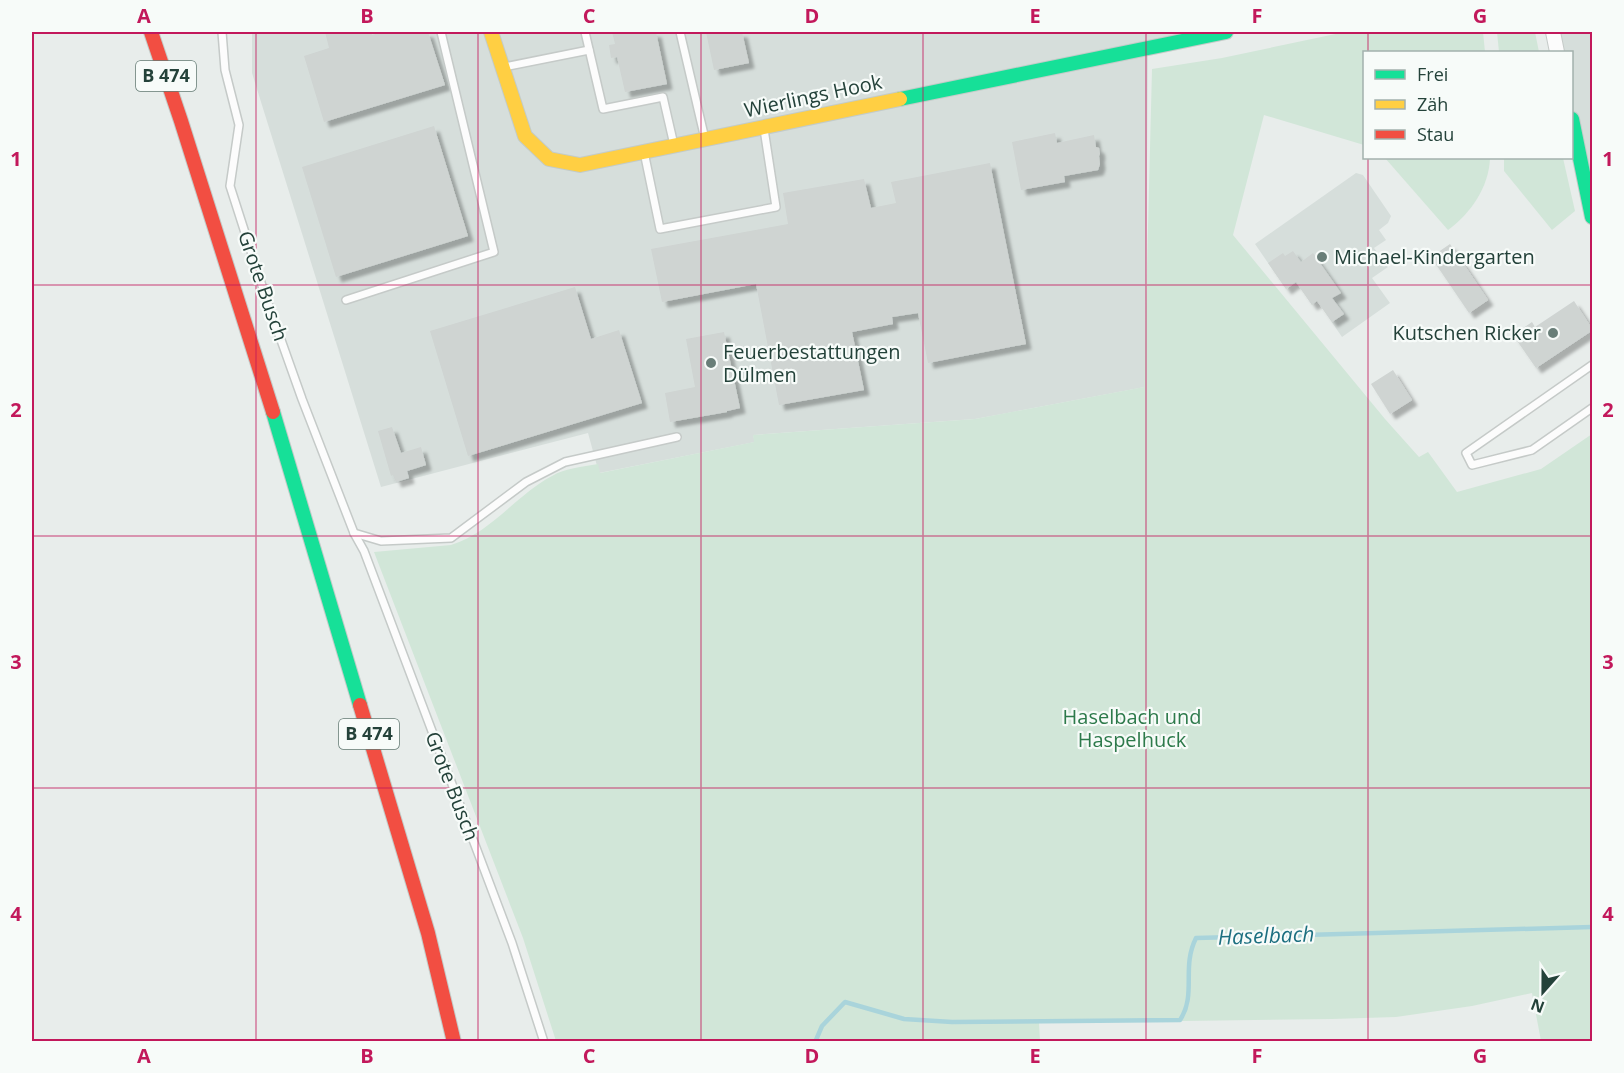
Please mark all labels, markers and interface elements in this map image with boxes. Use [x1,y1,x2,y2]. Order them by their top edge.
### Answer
text: A [137,2,151,29]
text: B [360,2,374,29]
text: C [583,2,596,29]
text: D [805,2,819,29]
text: E [1029,2,1041,29]
text: F [1252,2,1262,29]
text: G [1473,2,1487,29]
legend [1363,51,1573,159]
road number: B 474 [136,61,196,91]
text: Frei [1417,62,1448,86]
street label: Wierlings Hook [742,68,885,123]
text: Zäh [1417,92,1448,116]
text: Stau [1417,122,1454,146]
text: 1 [10,145,22,172]
text: 1 [1602,145,1614,172]
street label: Grote Busch [232,227,295,345]
place label: Michael-Kindergarten [1334,243,1535,270]
marker: Michael-Kindergarten [1315,250,1329,264]
place label: Kutschen Ricker [1392,319,1541,346]
marker: Kutschen Ricker [1546,326,1560,340]
place label: Feuerbestattungen Dülmen [723,338,901,388]
marker: Feuerbestattungen Dülmen [704,356,718,370]
text: 2 [10,396,22,423]
text: 2 [1602,396,1614,423]
text: 3 [10,648,22,675]
text: 3 [1602,648,1614,675]
park label: Haselbach und Haspelhuck [1063,703,1201,753]
road number: B 474 [339,719,399,749]
street label: Grote Busch [419,727,486,844]
text: 4 [10,900,22,927]
text: 4 [1602,900,1614,927]
water label: Haselbach [1217,919,1315,951]
north arrow [1513,962,1573,1022]
text: N [1528,993,1548,1019]
text: A [137,1042,151,1069]
text: B [360,1042,374,1069]
text: C [583,1042,596,1069]
text: D [805,1042,819,1069]
text: E [1029,1042,1041,1069]
text: F [1252,1042,1262,1069]
text: G [1473,1042,1487,1069]

